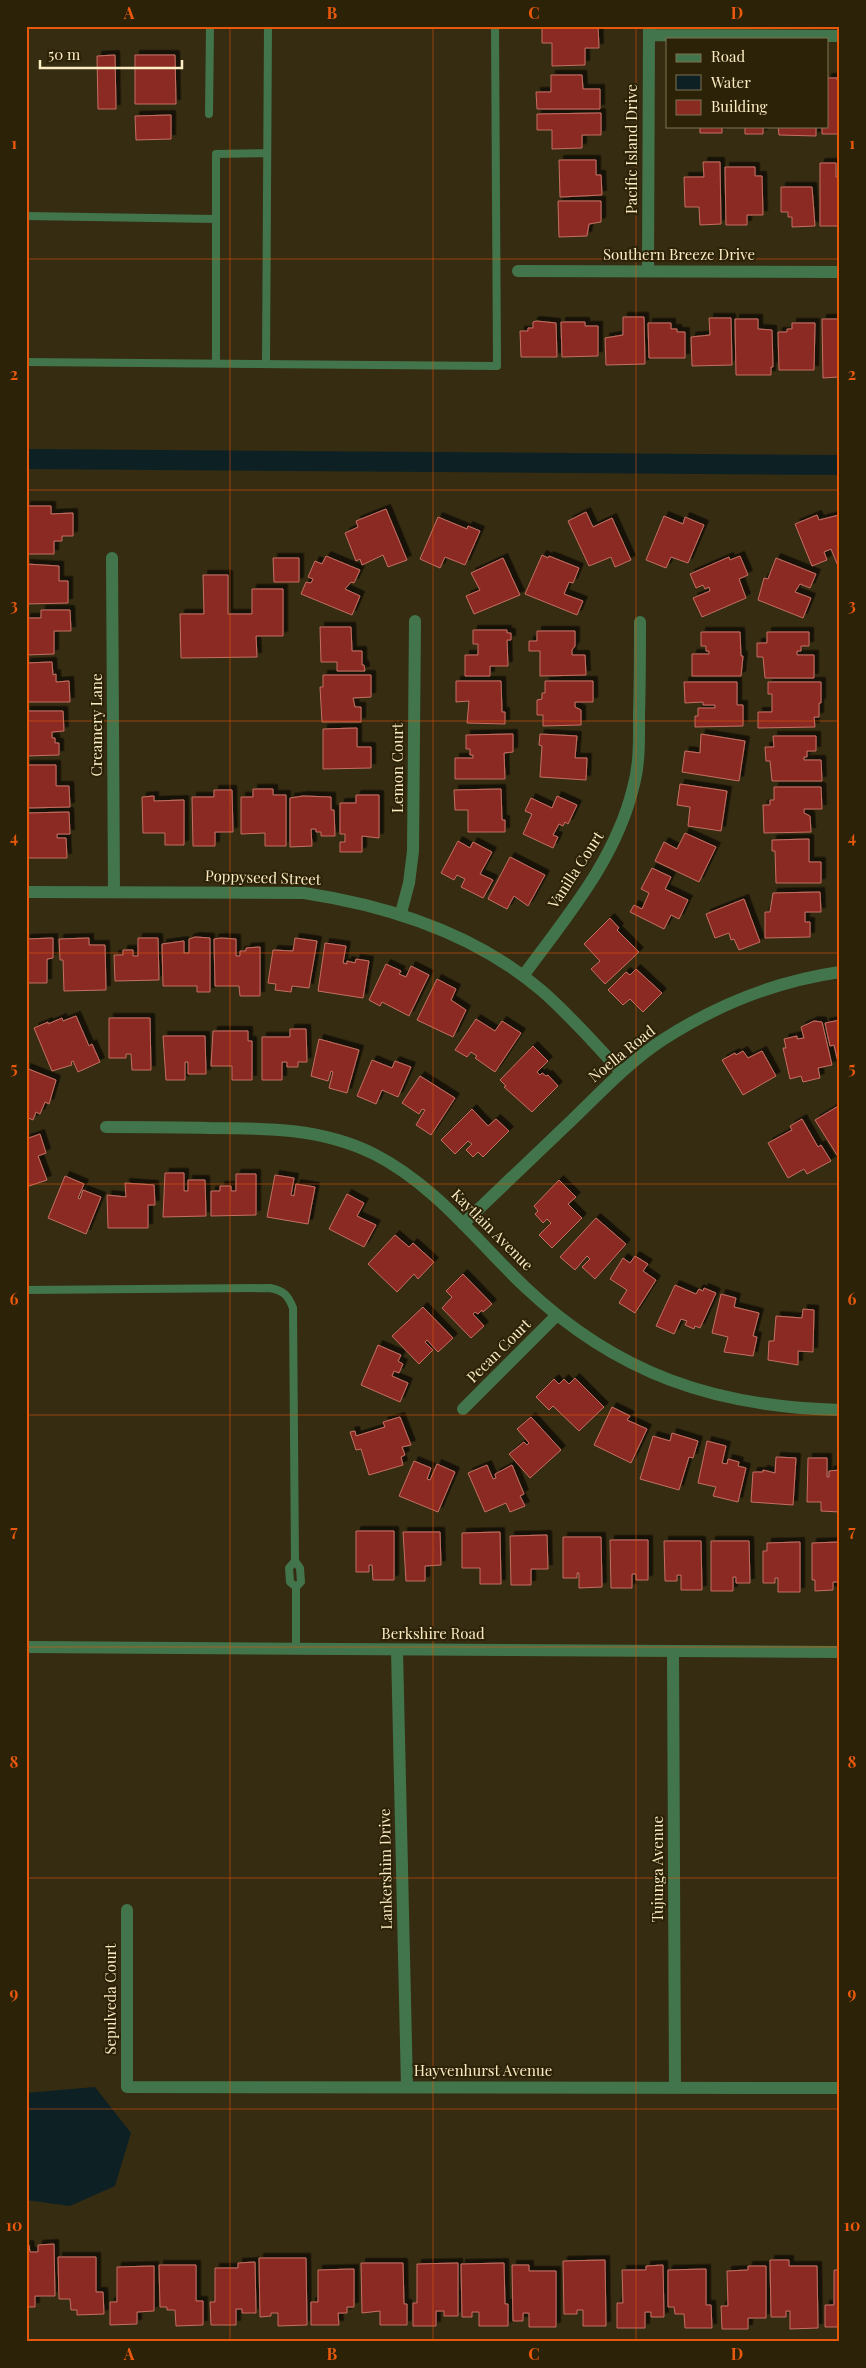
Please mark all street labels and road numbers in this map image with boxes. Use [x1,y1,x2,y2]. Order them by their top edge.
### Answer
street label: Pacific Island Drive [621,84,641,214]
street label: Southern Breeze Drive [603,244,755,264]
street label: Creamery Lane [86,673,106,777]
street label: Lemon Court [387,722,407,813]
street label: Vanilla Court [542,826,608,913]
street label: Poppyseed Street [205,865,322,889]
street label: Noella Road [584,1020,659,1086]
street label: Kaytlain Avenue [447,1184,538,1275]
street label: Pecan Court [462,1313,535,1387]
street label: Berkshire Road [381,1623,485,1643]
street label: Lankershim Drive [374,1808,396,1930]
street label: Tujunga Avenue [647,1816,667,1922]
street label: Sepulveda Court [100,1943,120,2055]
street label: Hayvenhurst Avenue [414,2060,552,2080]

